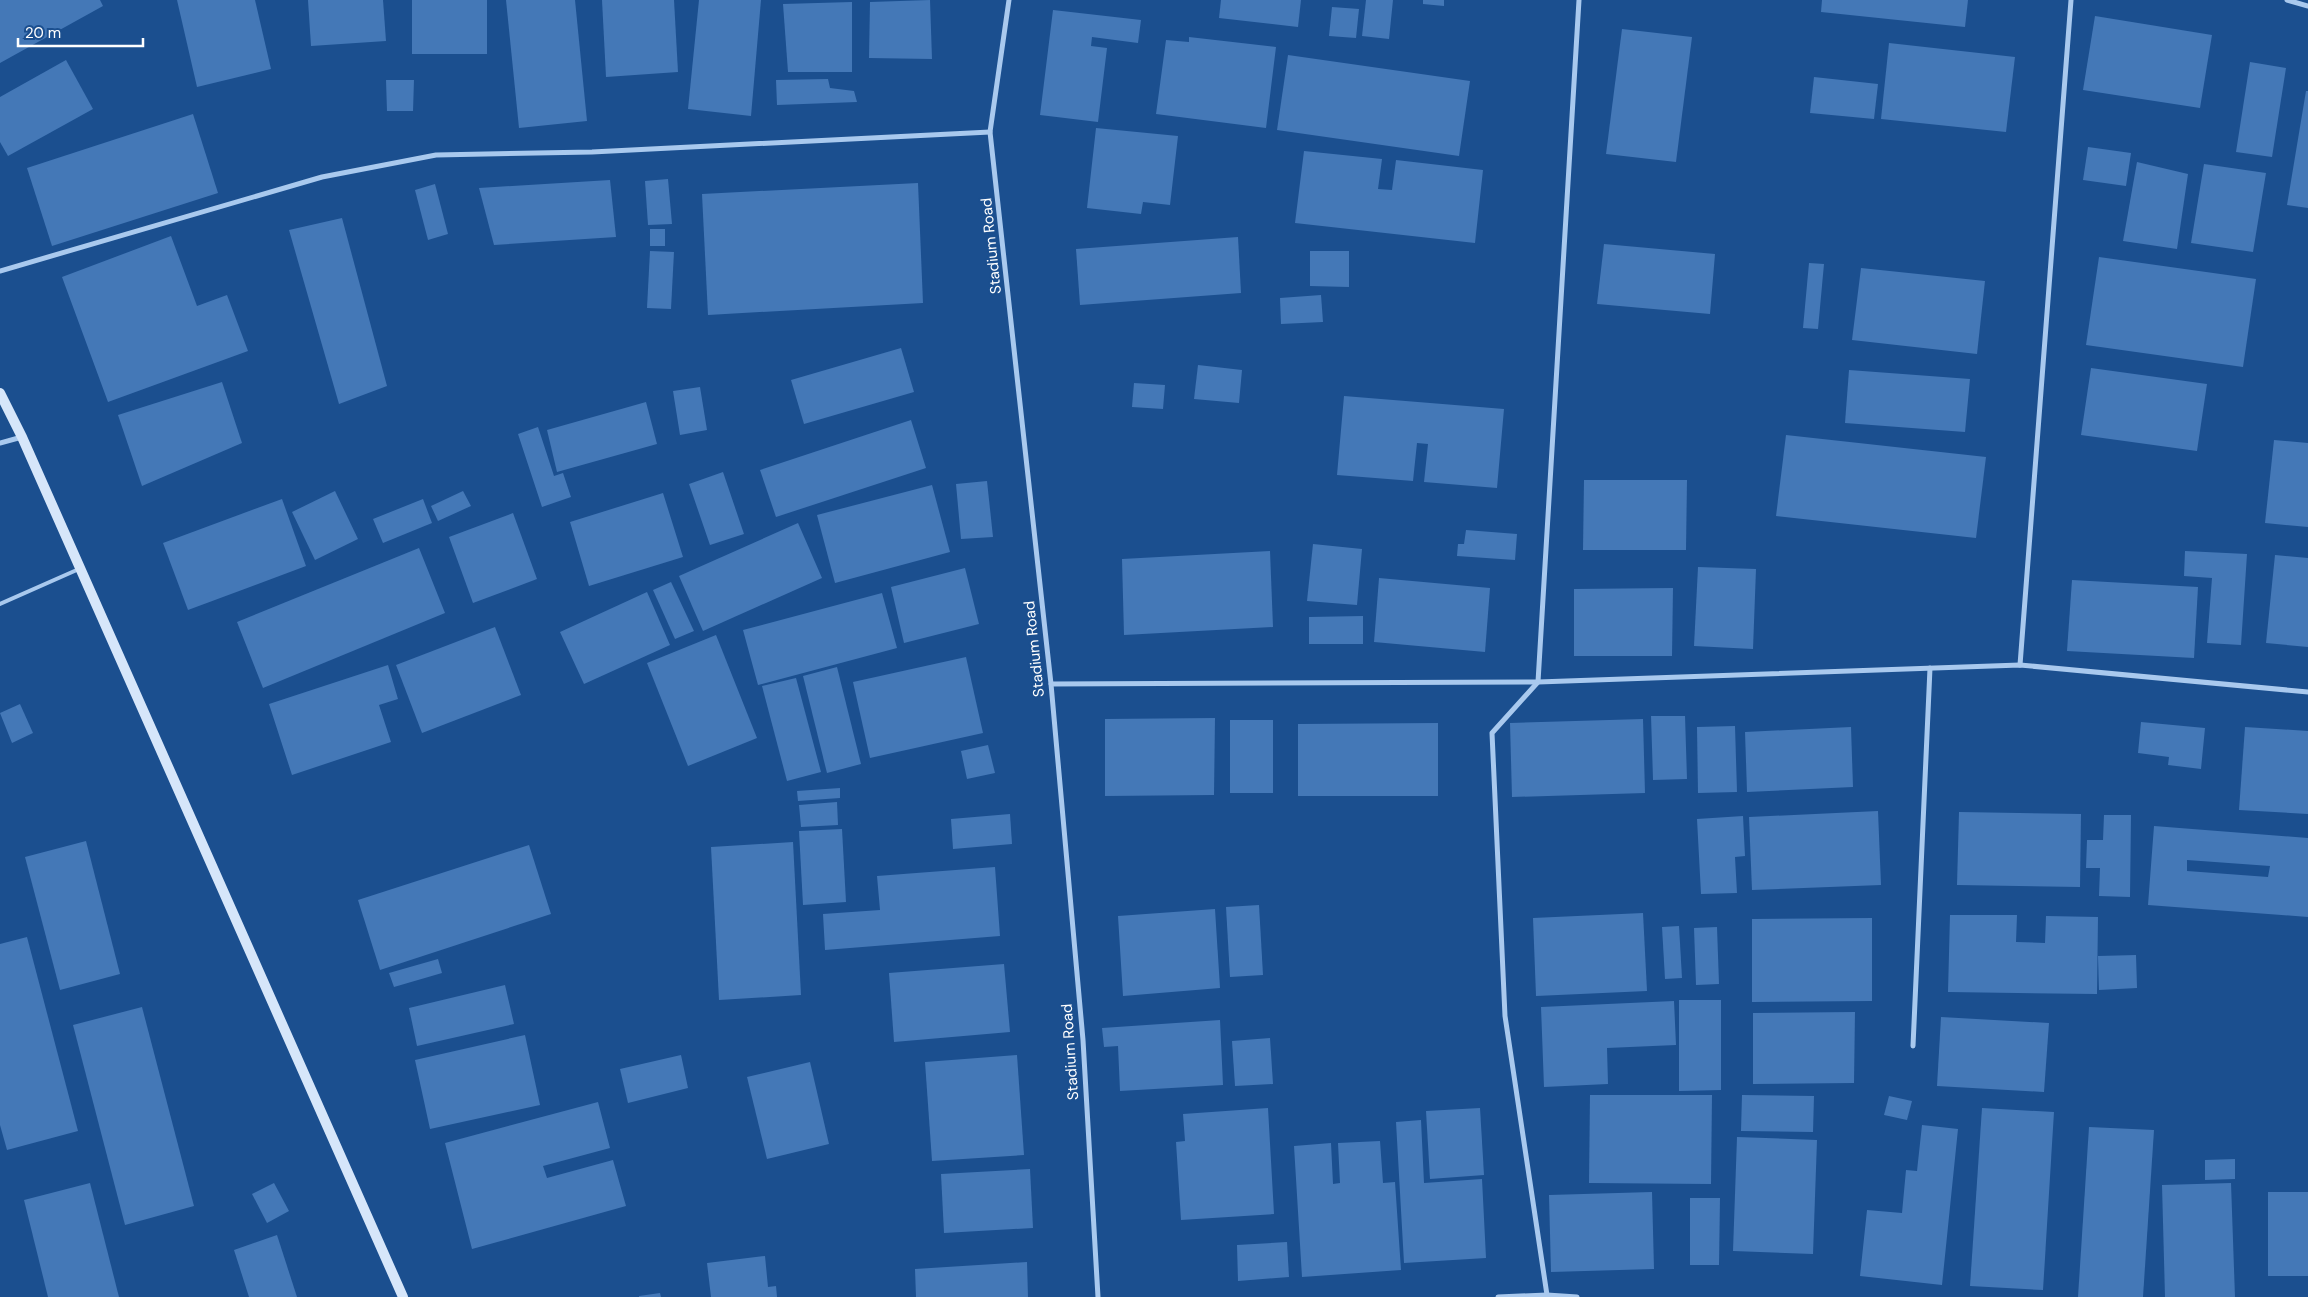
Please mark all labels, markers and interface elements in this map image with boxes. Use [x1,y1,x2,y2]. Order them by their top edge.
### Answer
scale bar [18,15,142,47]
text: 20 m [25,23,61,43]
street label: Stadium Road [976,197,1006,295]
street label: Stadium Road [1019,600,1049,698]
street label: Stadium Road [1057,1003,1083,1101]

